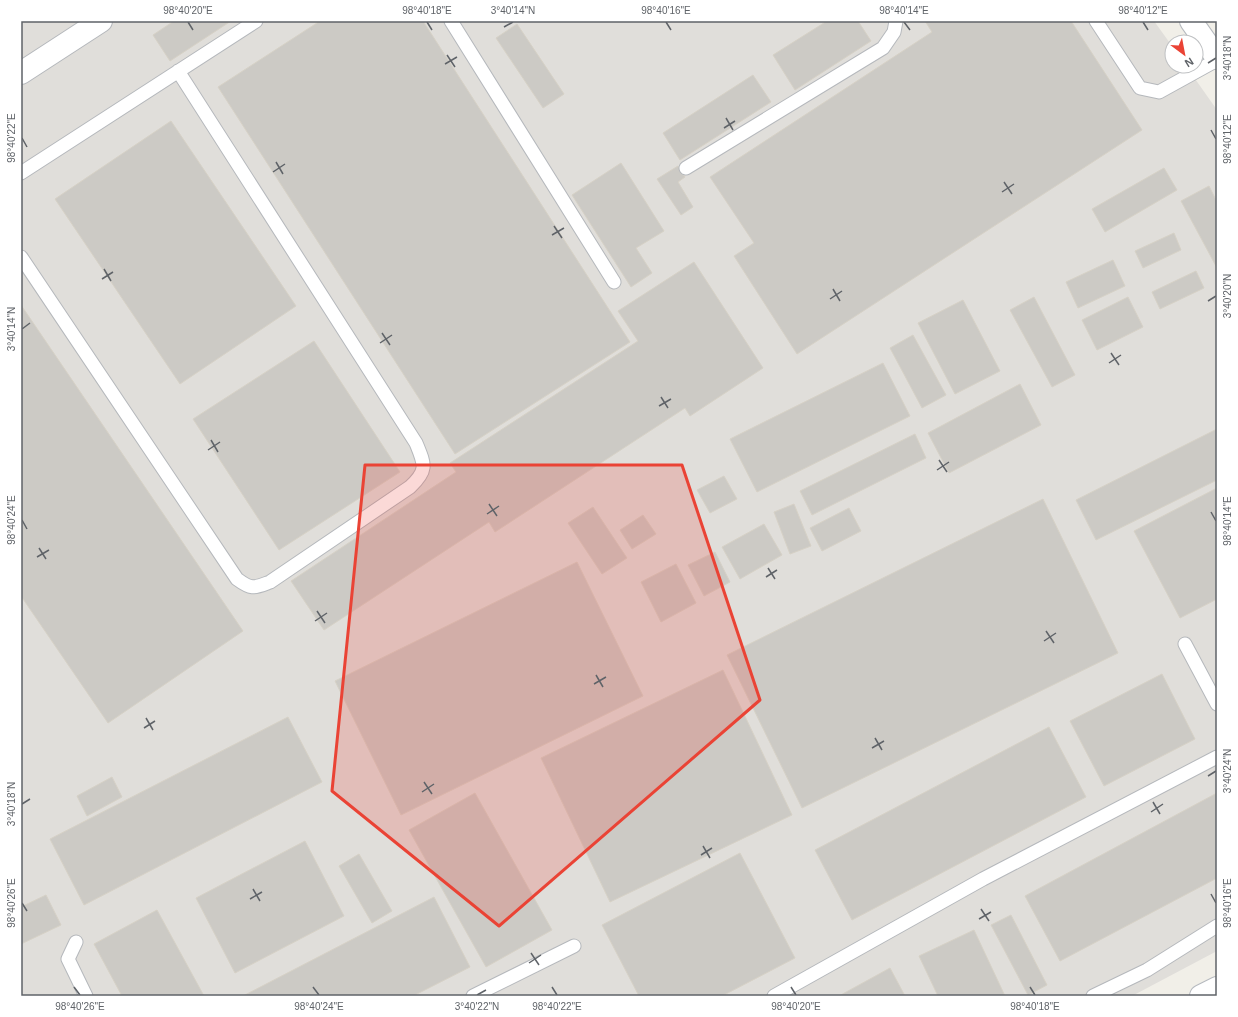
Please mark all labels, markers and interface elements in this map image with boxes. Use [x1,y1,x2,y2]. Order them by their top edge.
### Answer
text: 98°40'20"E [163,5,213,16]
text: 98°40'18"E [402,5,452,16]
text: 3°40'14"N [491,5,535,16]
text: 98°40'16"E [641,5,691,16]
text: 98°40'14"E [879,5,929,16]
text: 98°40'12"E [1118,5,1168,16]
north arrow [1164,34,1204,74]
text: 3°40'18"N [1222,36,1233,80]
text: N [1183,55,1196,70]
text: 98°40'22"E [6,113,17,163]
text: 98°40'12"E [1222,114,1233,164]
text: 3°40'20"N [1222,274,1233,318]
text: 3°40'14"N [6,307,17,351]
text: 98°40'24"E [6,495,17,545]
text: 98°40'14"E [1222,496,1233,546]
text: 3°40'24"N [1222,749,1233,793]
text: 3°40'18"N [6,782,17,826]
text: 98°40'26"E [6,878,17,928]
text: 98°40'16"E [1222,878,1233,928]
text: 98°40'26"E [55,1001,105,1012]
text: 98°40'24"E [294,1001,344,1012]
text: 3°40'22"N [455,1001,499,1012]
text: 98°40'22"E [532,1001,582,1012]
text: 98°40'20"E [771,1001,821,1012]
text: 98°40'18"E [1010,1001,1060,1012]

